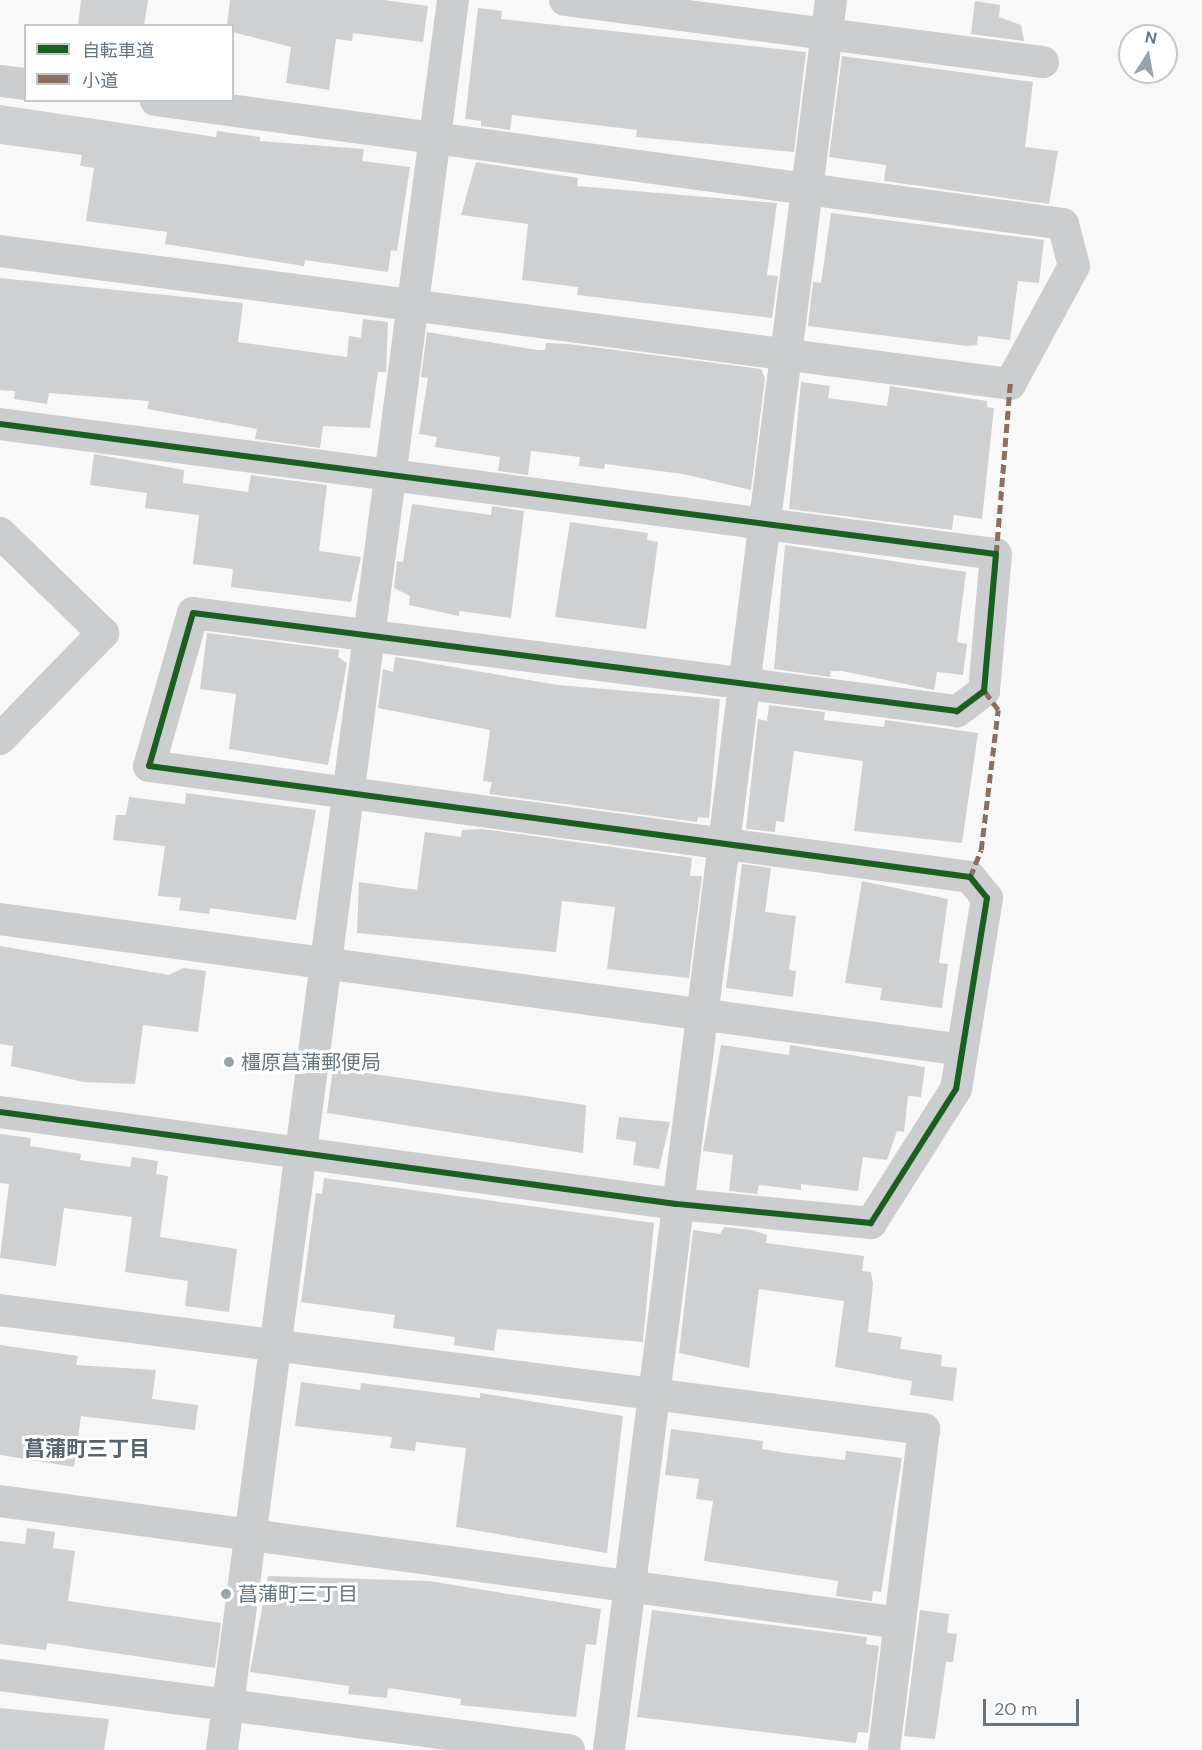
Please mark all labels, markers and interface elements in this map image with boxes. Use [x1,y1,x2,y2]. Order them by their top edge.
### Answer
legend [24,24,234,102]
north arrow [1118,24,1178,84]
text: N [1143,26,1159,49]
text: 自転車道 [82,39,154,63]
text: 小道 [82,69,118,93]
place label: 橿原菖蒲郵便局 [241,1050,381,1074]
marker: 橿原菖蒲郵便局 [222,1055,236,1069]
district label: 菖蒲町三丁目 [24,1436,150,1462]
place label: 菖蒲町三丁目 [238,1582,358,1606]
marker: 菖蒲町三丁目 [219,1587,233,1601]
scale bar [986,1687,1082,1725]
text: 20 m [994,1697,1037,1721]

